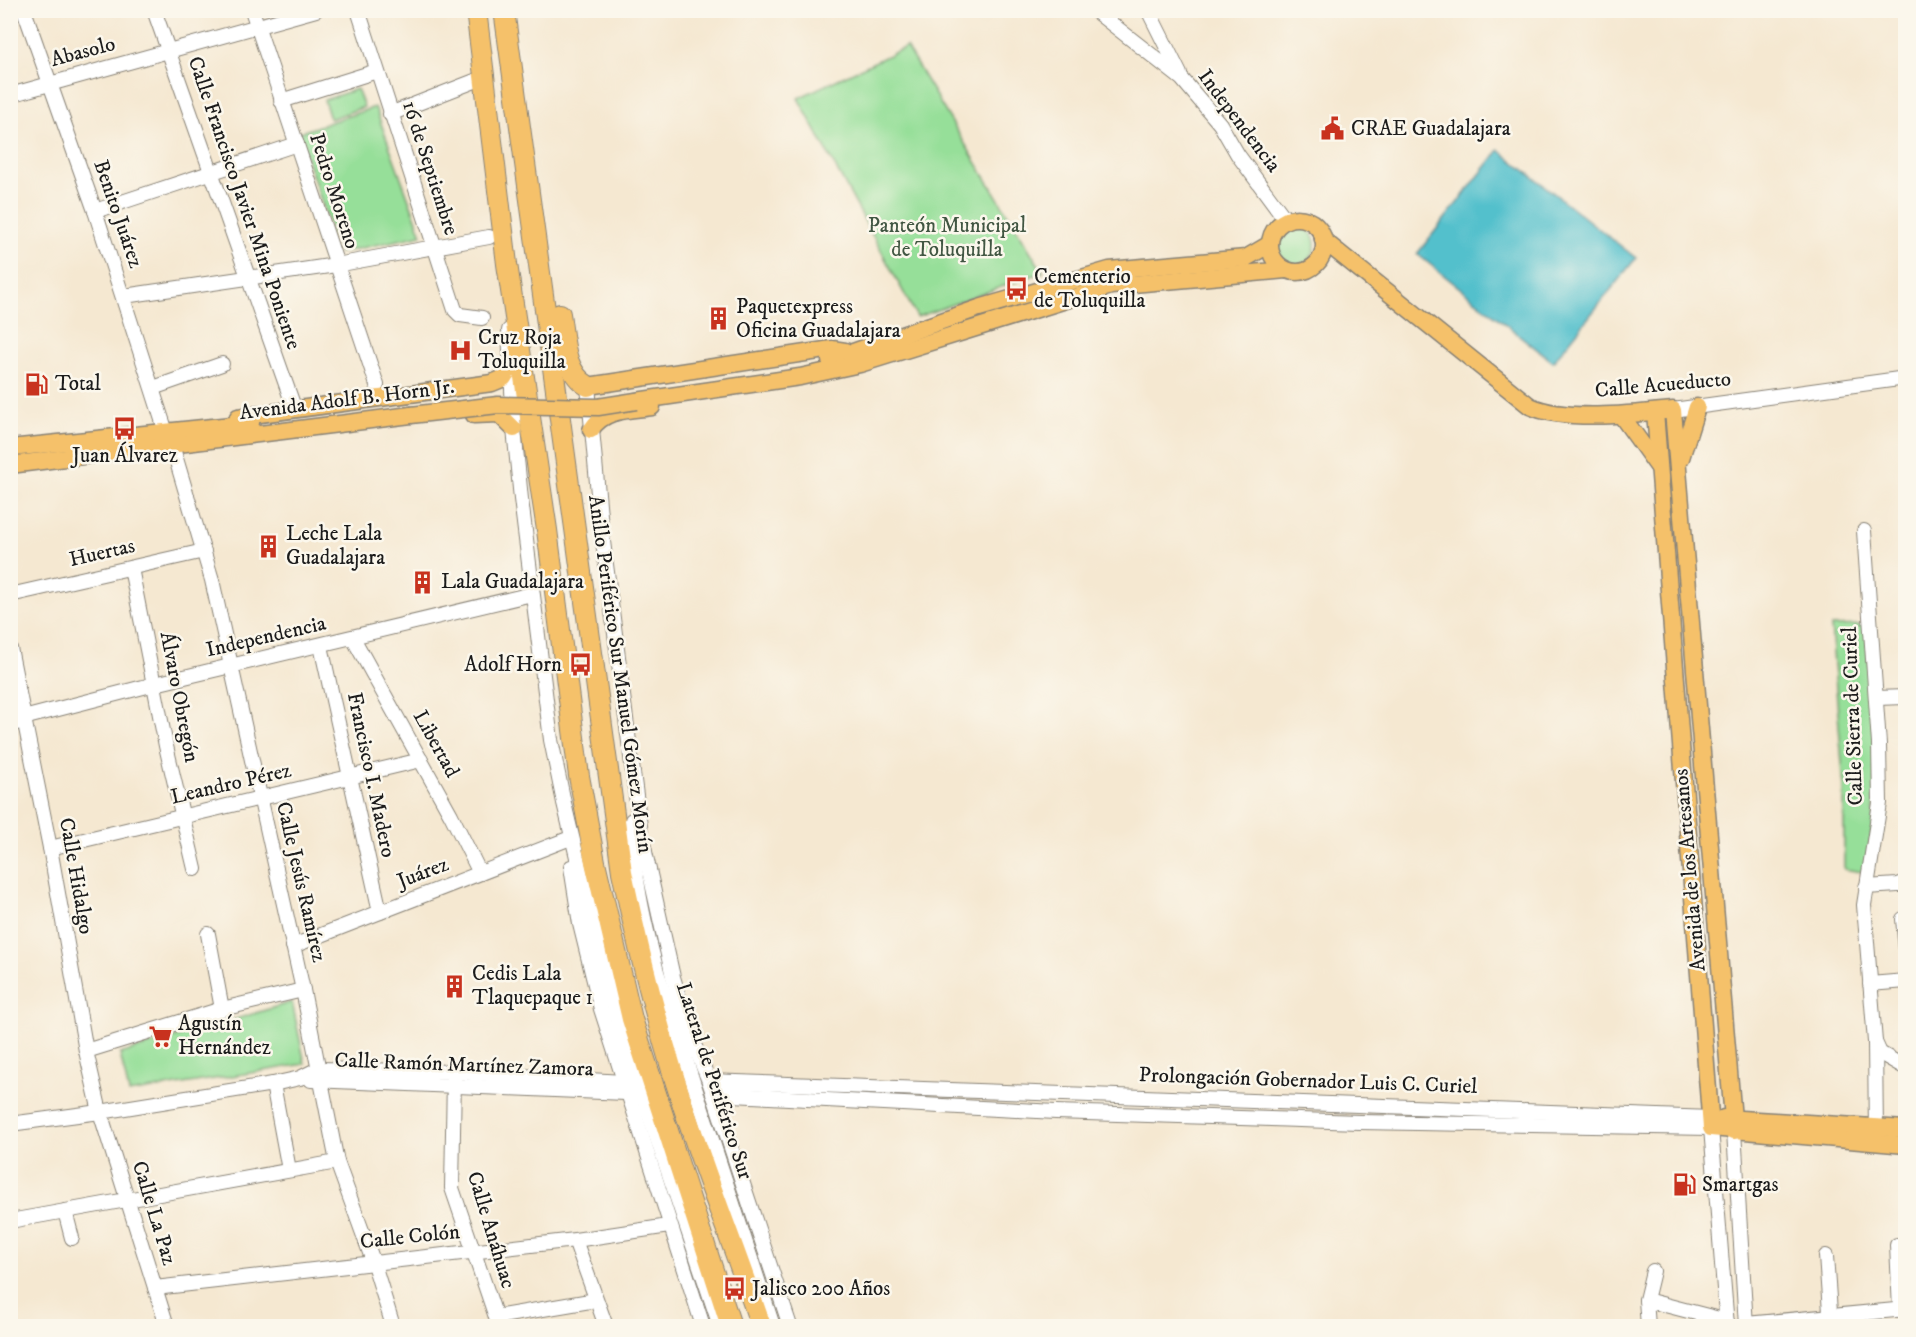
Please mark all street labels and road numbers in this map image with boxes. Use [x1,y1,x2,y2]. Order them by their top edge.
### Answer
street label: Abasolo [48,31,118,73]
street label: Calle Francisco Javier Mina Poniente [182,53,307,353]
street label: Independencia [1192,64,1286,178]
street label: 16 de Septiembre [396,98,464,239]
street label: Pedro Moreno [303,130,365,252]
street label: Benito Juárez [87,157,149,271]
street label: Calle Acueducto [1594,366,1732,404]
street label: Avenida Adolf B. Horn Jr. [238,374,456,426]
street label: Anillo Periférico Sur Manuel Gómez Morín [582,493,658,855]
street label: Huertas [67,533,137,573]
street label: Independencia [203,611,329,663]
street label: Calle Sierra de Curiel [1837,626,1869,806]
street label: Álvaro Obregón [154,629,206,765]
street label: Francisco I. Madero [341,690,401,860]
street label: Libertad [407,706,465,783]
street label: Leandro Pérez [168,758,294,810]
street label: Avenida de los Artesanos [1668,768,1712,972]
street label: Calle Jesús Ramírez [270,799,332,965]
street label: Calle Hidalgo [53,816,99,936]
street label: Juárez [392,851,452,895]
street label: Lateral de Periférico Sur [670,979,758,1183]
street label: Calle Ramón Martínez Zamora [334,1047,594,1083]
street label: Prolongación Gobernador Luis C. Curiel [1138,1062,1478,1100]
street label: Calle La Paz [126,1158,182,1268]
street label: Calle Anáhuac [461,1168,521,1292]
street label: Calle Colón [359,1219,461,1255]

